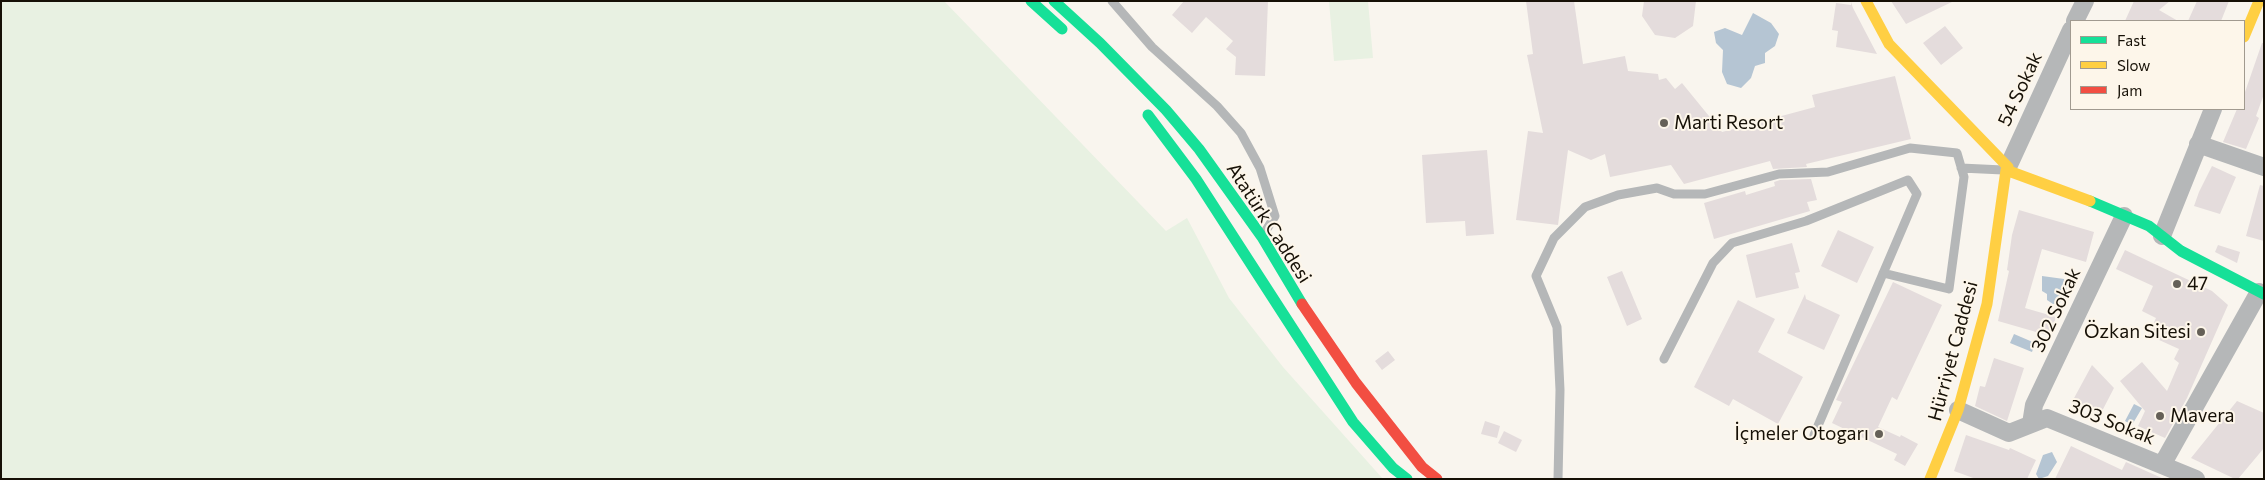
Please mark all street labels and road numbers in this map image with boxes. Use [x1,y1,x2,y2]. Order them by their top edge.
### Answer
street label: 54 Sokak [1993,48,2047,130]
street label: Atatürk Caddesi [1222,159,1316,287]
street label: 302 Sokak [2027,264,2085,356]
street label: Hürriyet Caddesi [1923,278,1983,424]
street label: 303 Sokak [2066,394,2158,450]

